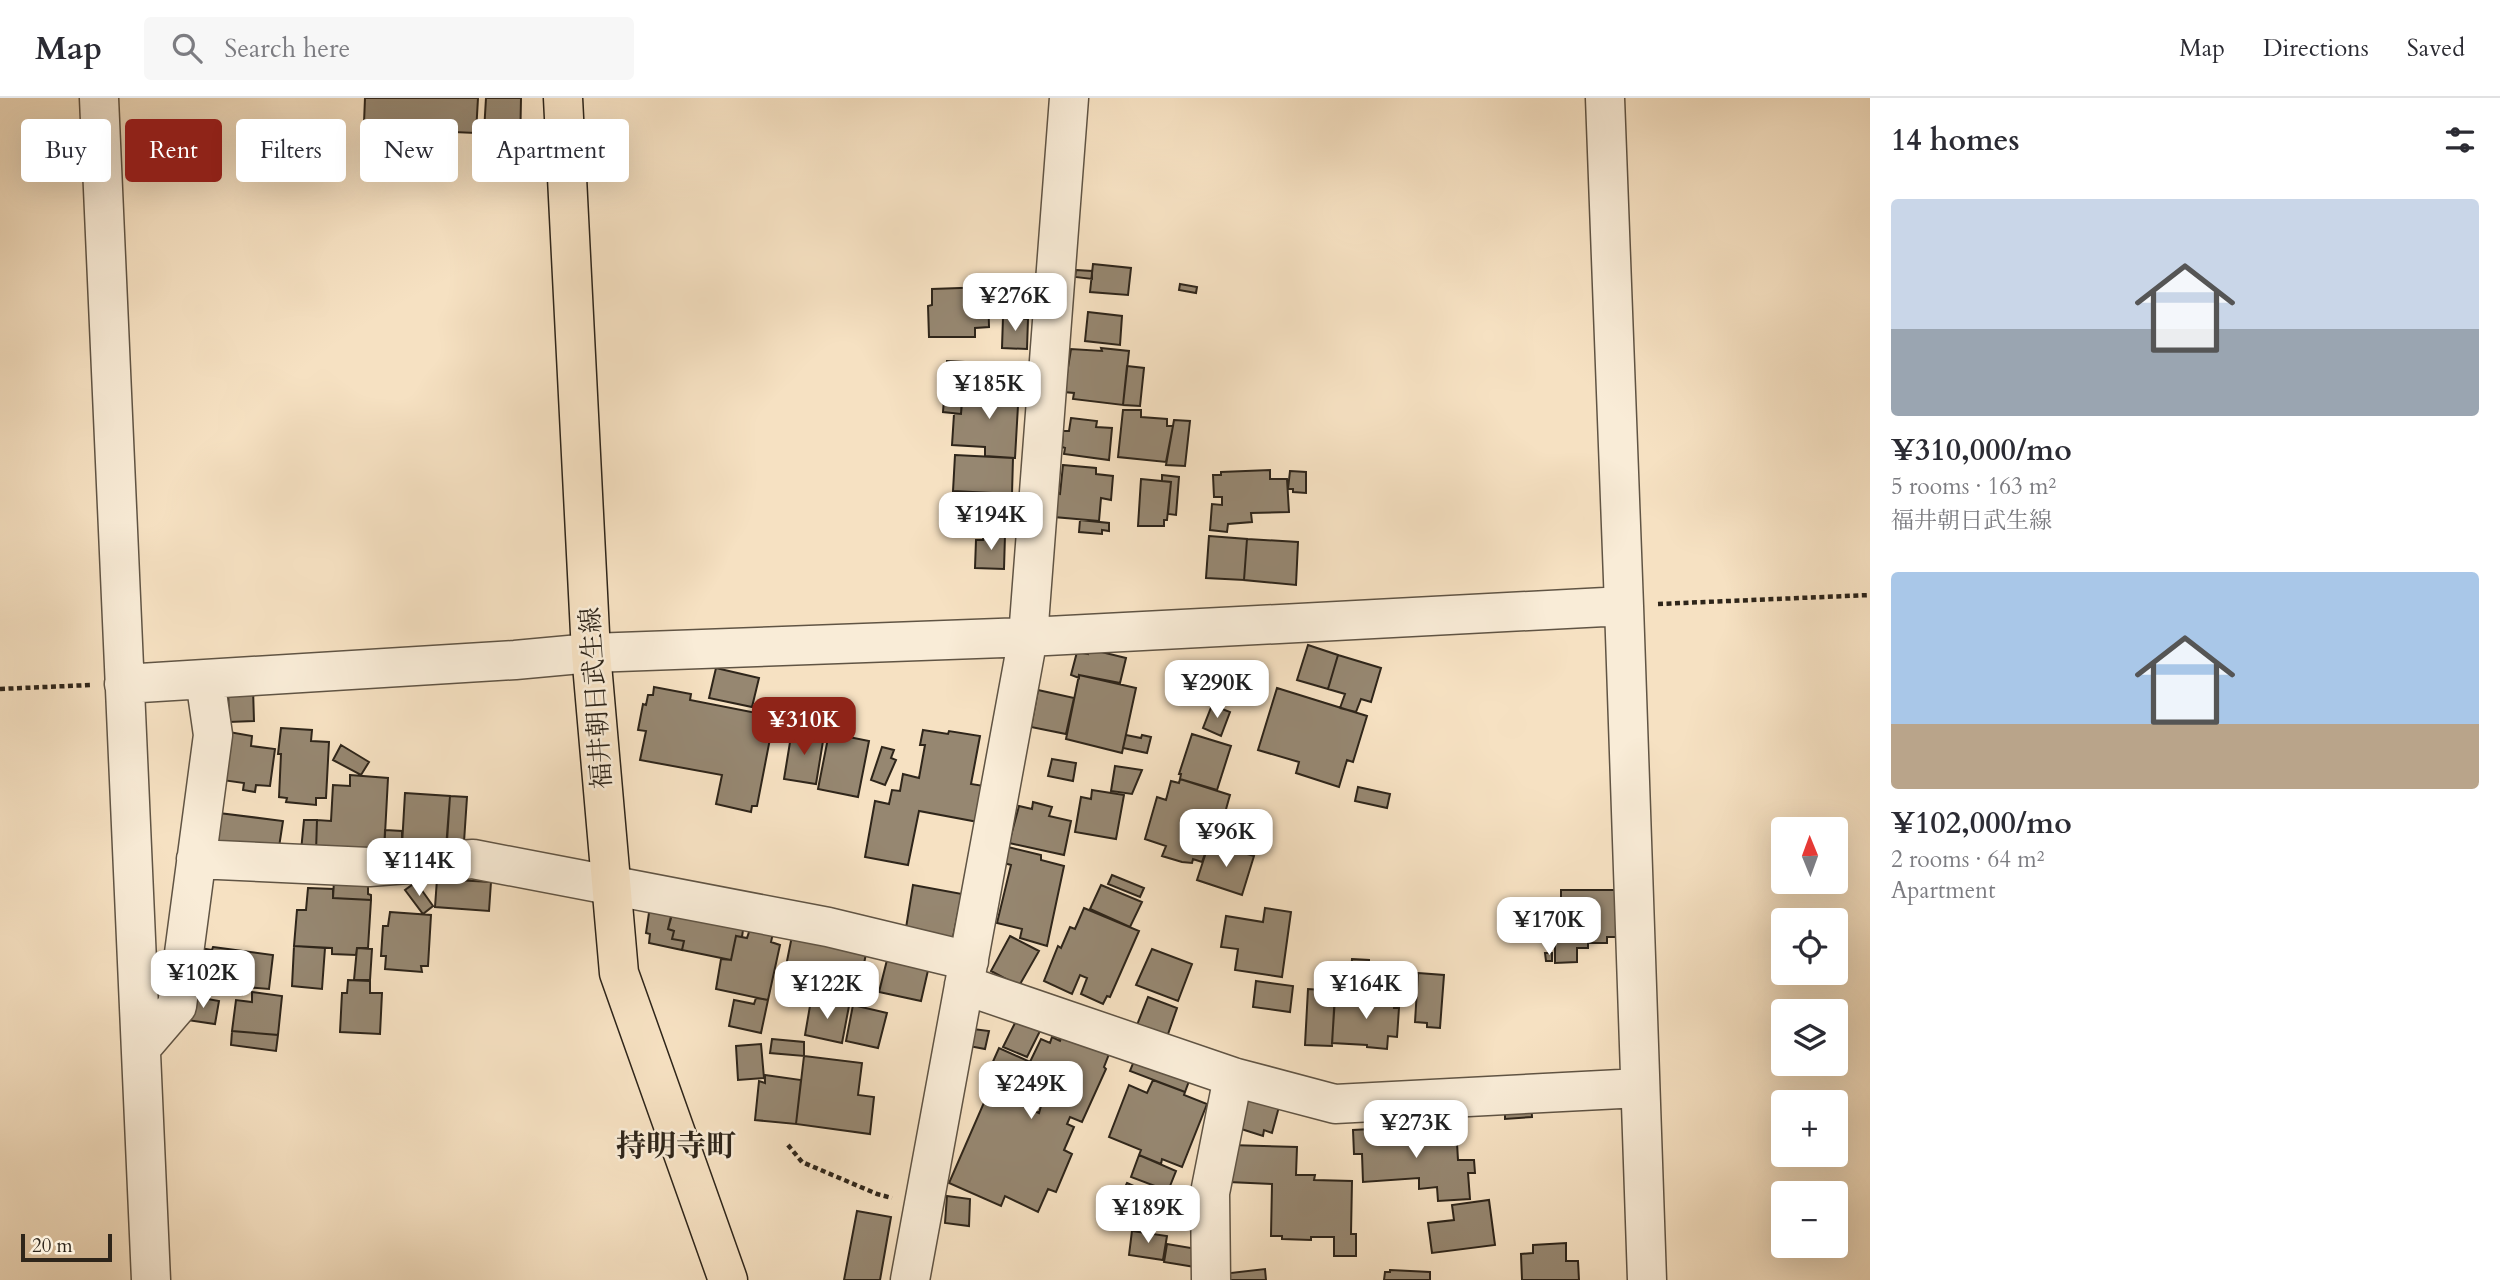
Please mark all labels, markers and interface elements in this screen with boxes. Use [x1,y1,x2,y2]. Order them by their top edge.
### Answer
search box [144,17,634,80]
text: Map [35,26,102,71]
icon: search [168,29,206,67]
text: Search here [224,31,350,66]
text: Map [2179,32,2225,65]
text: Directions [2263,32,2369,65]
text: Saved [2407,32,2465,65]
chip: Buy [21,119,111,182]
chip: Rent [125,119,222,182]
chip: Filters [236,119,346,182]
chip: New [360,119,458,182]
chip: Apartment [472,119,629,182]
text: 14 homes [1891,120,2020,161]
icon: filters [2441,121,2479,159]
icon: home [2122,245,2248,371]
pin: ¥276K [966,274,1064,333]
text: ¥276K [979,280,1051,311]
pin: ¥185K [940,362,1038,421]
text: ¥185K [953,368,1025,399]
text: ¥310,000/mo [1891,430,2072,471]
text: 5 rooms · 163 m² [1891,471,2056,502]
pin: ¥194K [942,492,1040,552]
text: ¥194K [955,499,1027,530]
text: 福井朝日武生線 [1891,505,2052,536]
street label: 福井朝日武生線 [572,606,620,790]
icon: home [2122,617,2248,743]
pin: ¥290K [1168,660,1266,720]
text: ¥290K [1181,667,1253,698]
pin: ¥310K [755,698,853,757]
text: ¥310K [768,704,840,735]
text: ¥102,000/mo [1891,803,2072,844]
pin: ¥96K [1185,810,1267,869]
text: ¥96K [1196,816,1256,847]
north arrow [1771,817,1848,894]
map controls [1771,817,1848,1258]
pin: ¥114K [370,838,468,898]
text: 2 rooms · 64 m² [1891,844,2044,875]
text: ¥114K [383,845,455,876]
text: Apartment [1891,875,1995,906]
pin: ¥170K [1500,898,1598,957]
text: ¥170K [1513,904,1585,935]
button: locate [1771,908,1848,985]
pin: ¥102K [154,950,252,1010]
text: ¥102K [167,957,239,988]
pin: ¥122K [778,962,876,1021]
pin: ¥164K [1317,962,1415,1021]
text: ¥122K [791,968,863,999]
text: ¥164K [1330,968,1402,999]
button: layers [1771,999,1848,1076]
pin: ¥249K [982,1062,1080,1121]
text: ¥249K [995,1068,1067,1099]
button: + [1771,1090,1848,1167]
pin: ¥273K [1367,1100,1465,1160]
text: ¥273K [1380,1107,1452,1138]
district label: 持明寺町 [616,1126,736,1167]
button: − [1771,1181,1848,1258]
pin: ¥189K [1099,1186,1197,1245]
text: ¥189K [1112,1192,1184,1223]
scale bar [21,1231,112,1263]
text: 20 m [32,1233,73,1259]

